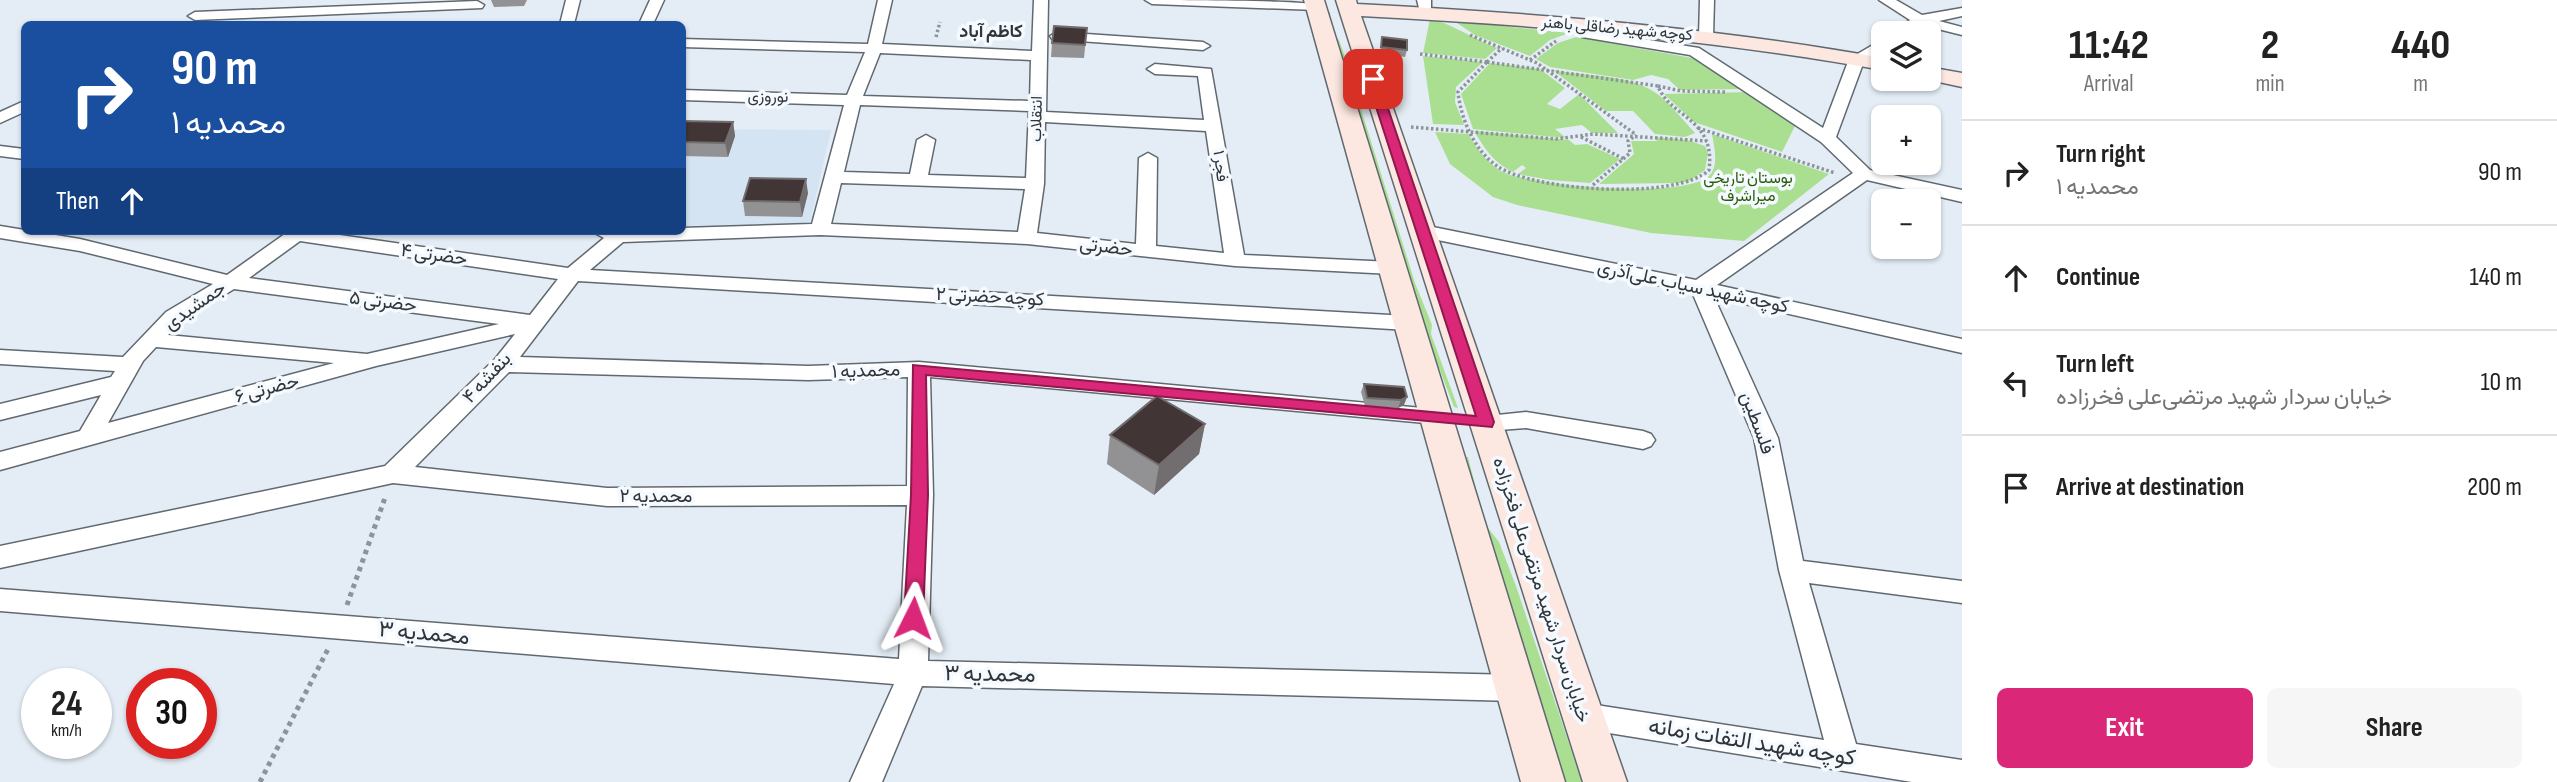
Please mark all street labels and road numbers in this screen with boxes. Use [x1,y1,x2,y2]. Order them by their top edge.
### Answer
street label: کوچه شهید رضاقلی باهنر [1539,13,1694,46]
street label: نوروزی [747,87,789,107]
street label: انتقلاب [1027,96,1047,142]
street label: فجر ۱ [1209,149,1231,183]
street label: حضرتی [1078,232,1134,262]
street label: حضرتی ۴ [399,239,469,271]
street label: کوچه شهید سیاب علی‌آذری [1595,255,1791,320]
street label: جمشیدی [160,276,230,336]
street label: کوچه حضرتی ۲ [935,283,1045,312]
street label: حضرتی ۵ [348,286,418,318]
street label: بنفشه ۴ [458,348,516,408]
street label: محمدیه ۱ [831,358,901,384]
street label: حضرتی ۶ [232,369,302,409]
street label: فلسطین [1735,389,1779,457]
street label: خیابان سردار شهید مرتضی‌علی فخرزاده [1487,454,1595,726]
street label: محمدیه ۲ [620,485,692,508]
street label: محمدیه ۳ [377,615,471,651]
street label: محمدیه ۳ [944,659,1036,689]
street label: کوچه شهید التفات زمانه [1646,712,1858,773]

